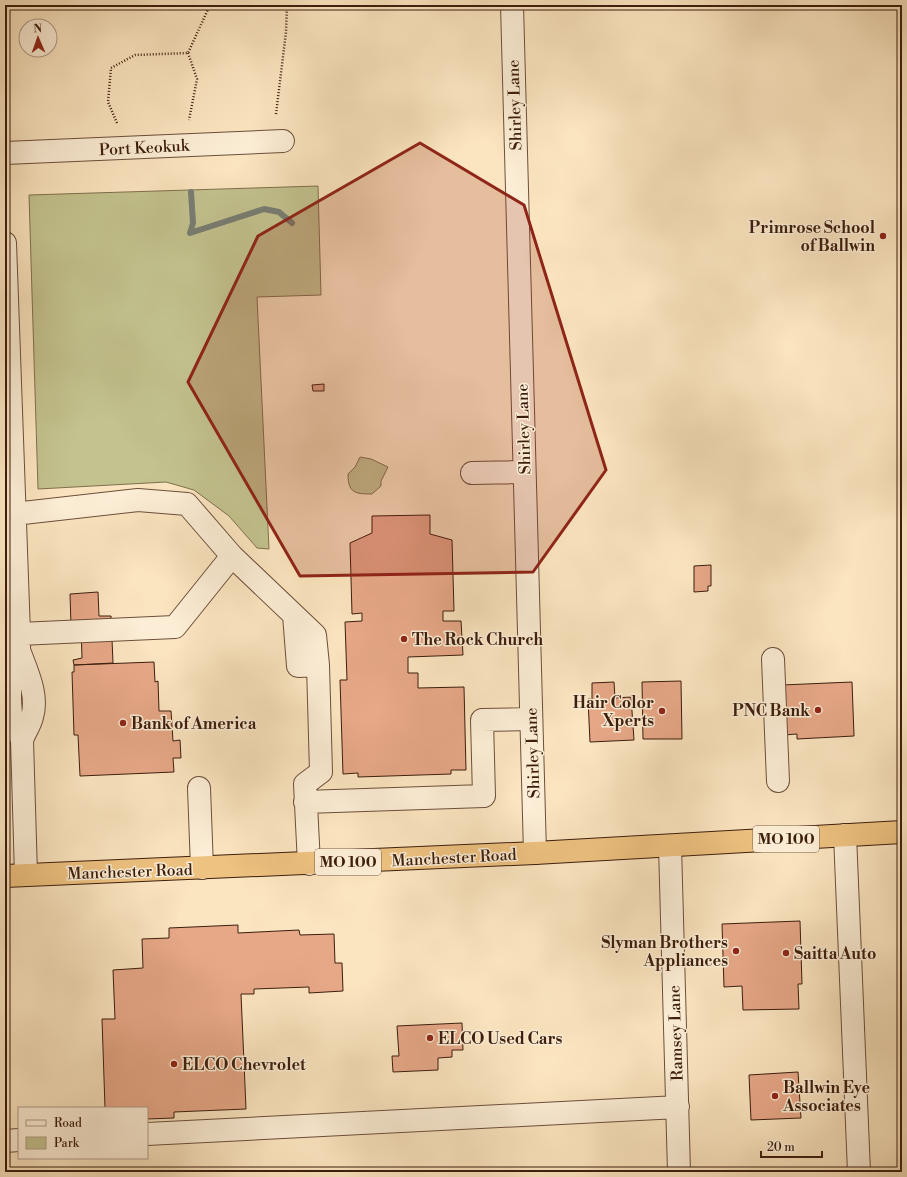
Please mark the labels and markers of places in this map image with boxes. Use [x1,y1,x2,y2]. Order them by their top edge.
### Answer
place label: Primrose School of Ballwin [749,218,876,256]
marker: Primrose School of Ballwin [878,231,888,241]
place label: The Rock Church [412,630,543,650]
marker: The Rock Church [399,634,409,644]
place label: Hair Color Xperts [573,693,654,731]
place label: PNC Bank [732,701,811,721]
marker: PNC Bank [813,705,823,715]
marker: Hair Color Xperts [657,706,667,716]
place label: Bank of America [131,714,257,734]
marker: Bank of America [118,718,128,728]
place label: Slyman Brothers Appliances [601,933,728,971]
place label: Saitta Auto [794,944,876,964]
marker: Slyman Brothers Appliances [731,946,741,956]
marker: Saitta Auto [781,948,791,958]
place label: ELCO Used Cars [438,1029,563,1049]
marker: ELCO Used Cars [425,1033,435,1043]
place label: ELCO Chevrolet [182,1055,306,1075]
marker: ELCO Chevrolet [169,1059,179,1069]
place label: Ballwin Eye Associates [782,1078,871,1116]
marker: Ballwin Eye Associates [770,1091,780,1101]

